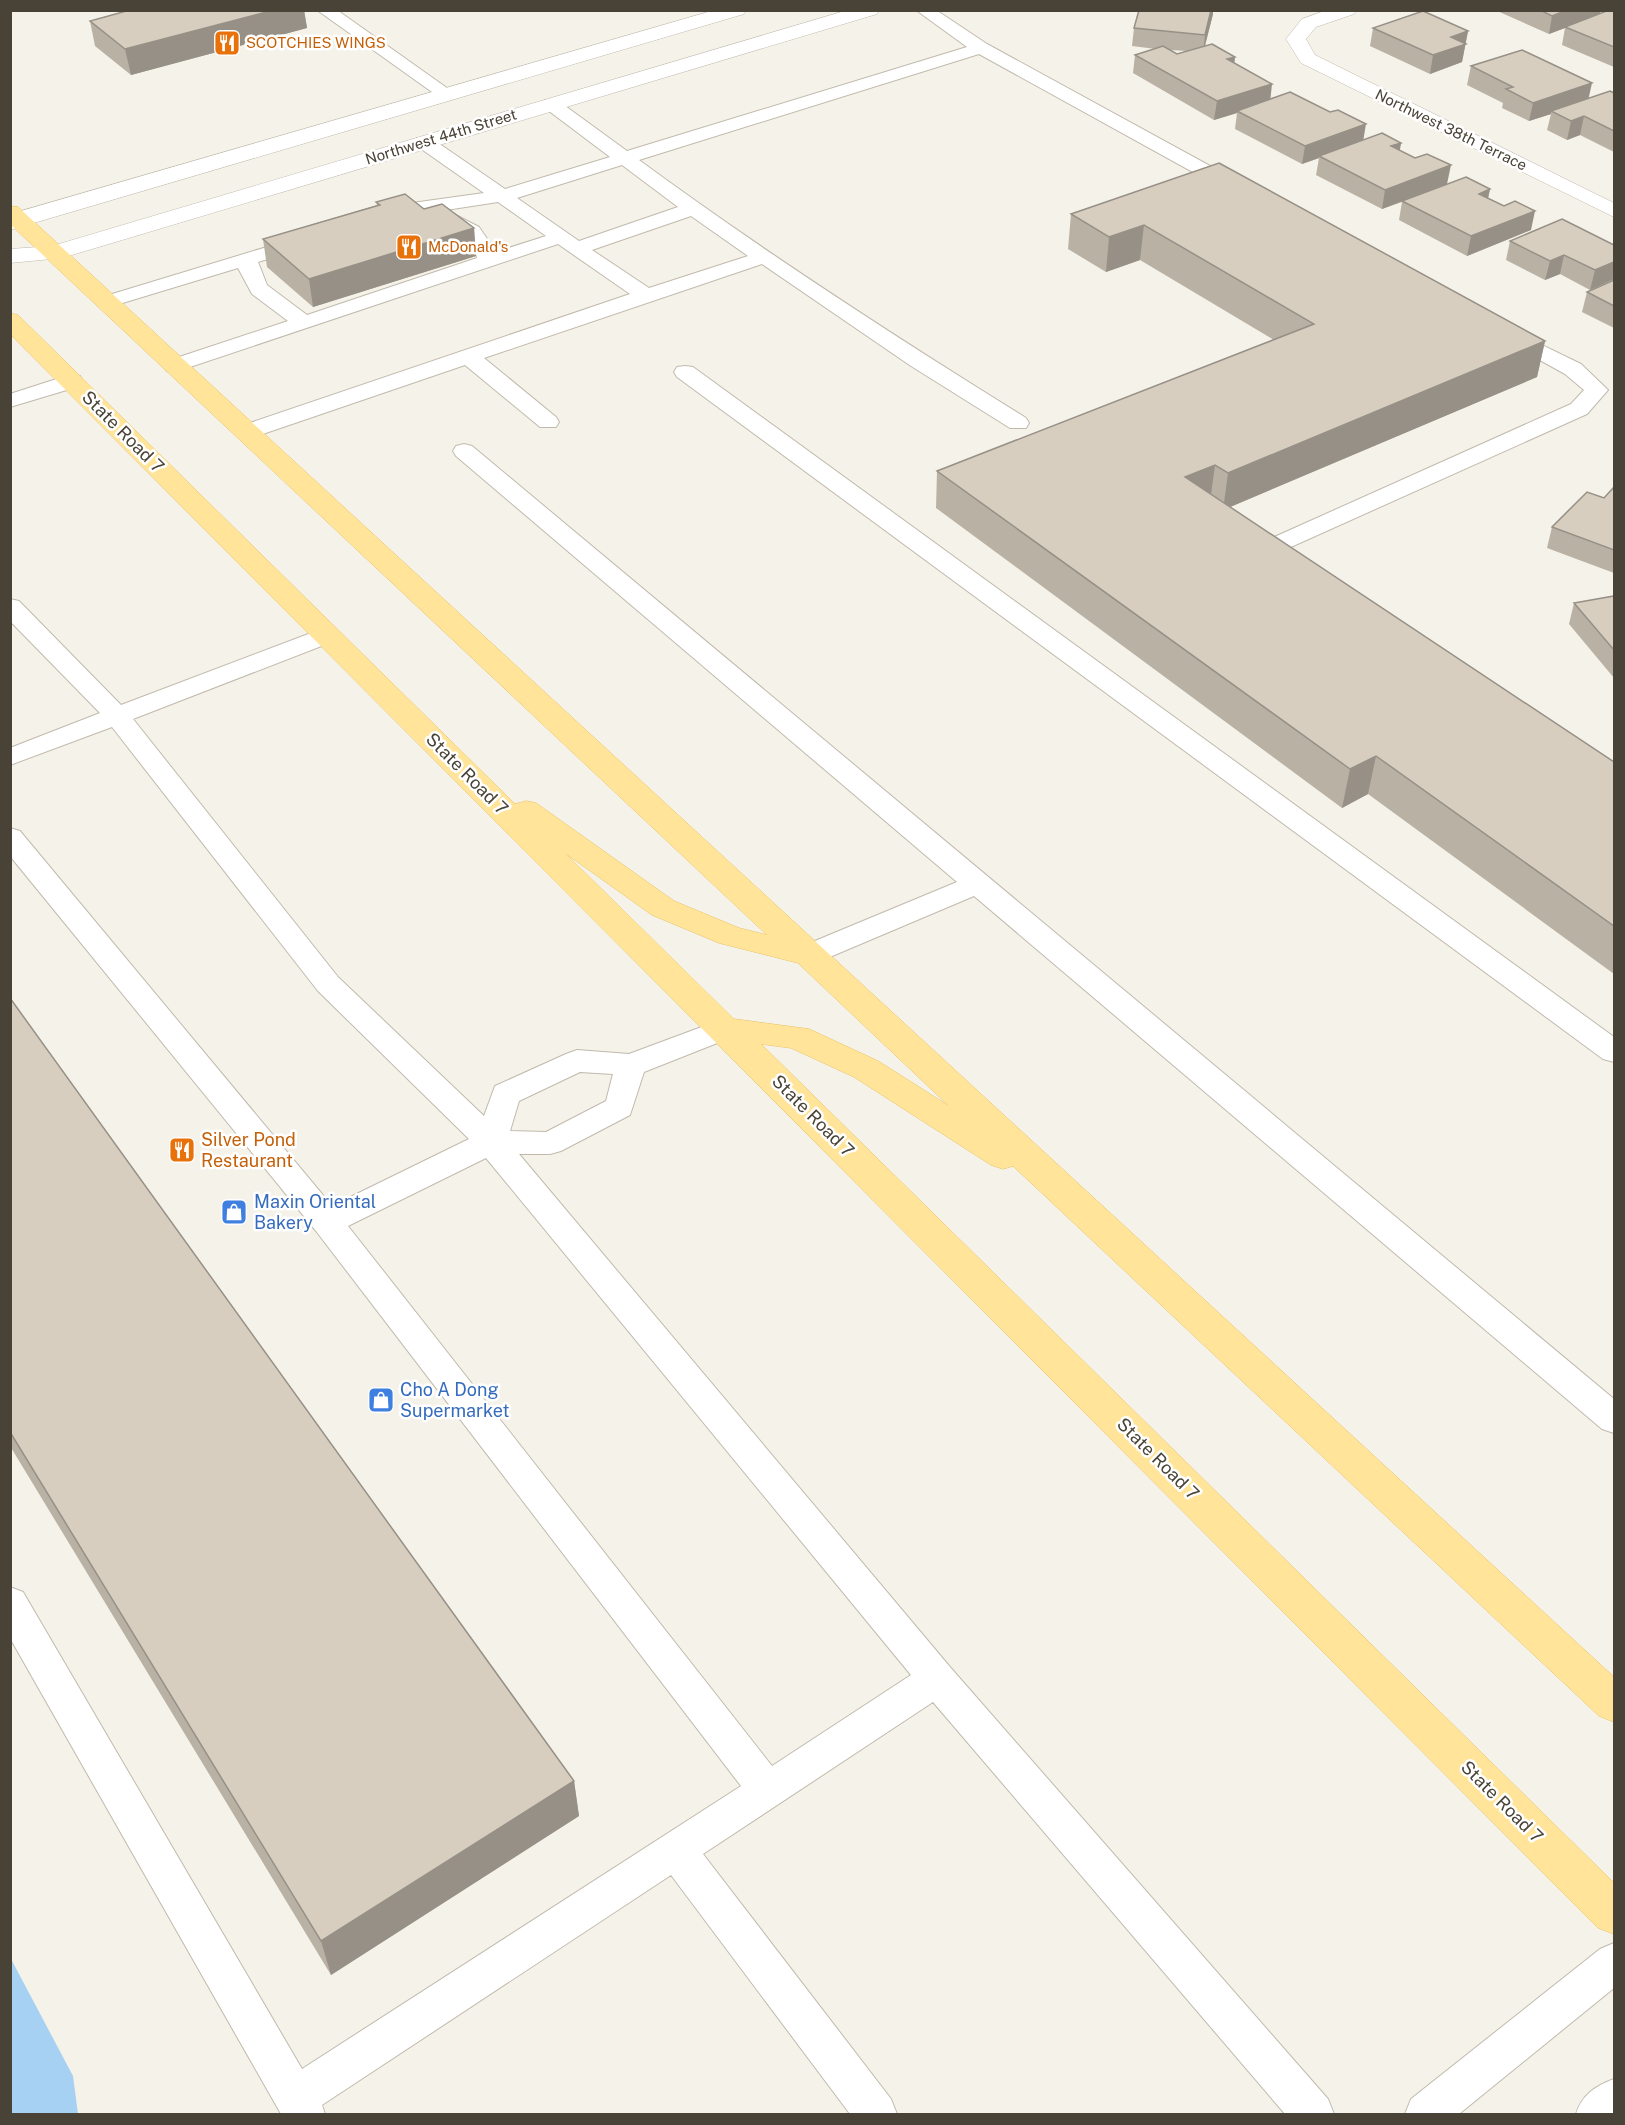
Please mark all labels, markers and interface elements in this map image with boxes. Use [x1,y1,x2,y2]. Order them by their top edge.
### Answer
restaurant icon: SCOTCHIES WINGS [212,28,242,58]
place label: SCOTCHIES WINGS [246,34,386,51]
street label: Northwest 38th Terrace [1373,85,1530,174]
street label: Northwest 44th Street [363,105,519,168]
restaurant icon: McDonald's [394,232,424,262]
place label: McDonald's [428,238,508,255]
street label: State Road 7 [78,386,169,477]
street label: State Road 7 [422,728,513,819]
street label: State Road 7 [768,1070,859,1161]
place label: Silver Pond Restaurant [201,1129,296,1171]
restaurant icon: Silver Pond Restaurant [167,1135,197,1165]
place label: Maxin Oriental Bakery [254,1191,376,1233]
shop icon: Maxin Oriental Bakery [219,1197,249,1227]
place label: Cho A Dong Supermarket [400,1379,510,1421]
shop icon: Cho A Dong Supermarket [366,1385,396,1415]
street label: State Road 7 [1113,1413,1204,1504]
street label: State Road 7 [1457,1756,1548,1847]

